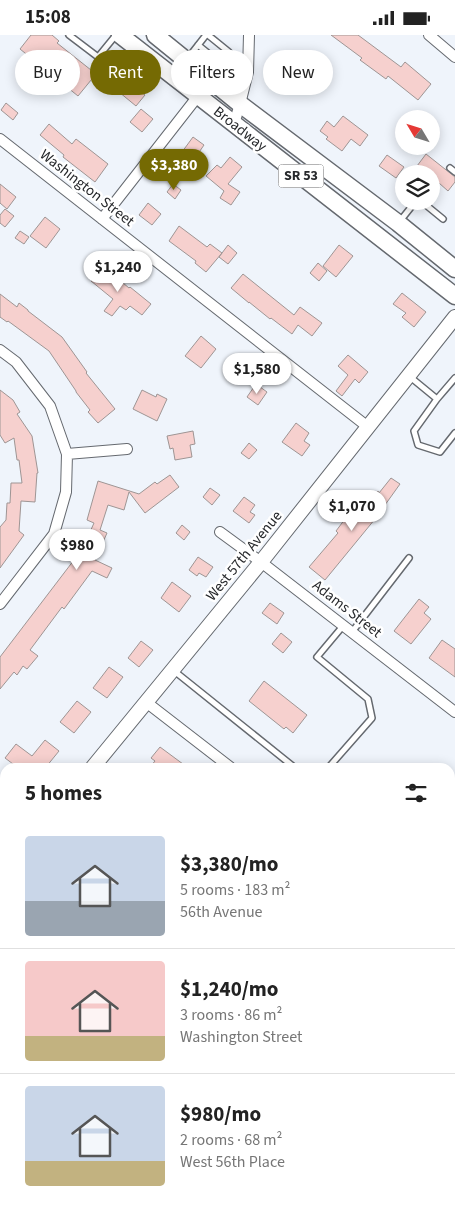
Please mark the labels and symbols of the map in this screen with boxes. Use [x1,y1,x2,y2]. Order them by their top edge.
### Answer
street label: Broadway [209,101,271,157]
north arrow [395,110,440,155]
street label: Washington Street [35,144,139,232]
pin: $3,380 [133,149,215,191]
road number: SR 53 [278,165,324,187]
pin: $1,240 [77,251,159,293]
pin: $1,580 [216,353,298,395]
pin: $1,070 [311,489,393,532]
street label: West 57th Avenue [201,506,287,606]
pin: $980 [47,529,107,571]
street label: Adams Street [308,575,386,643]

